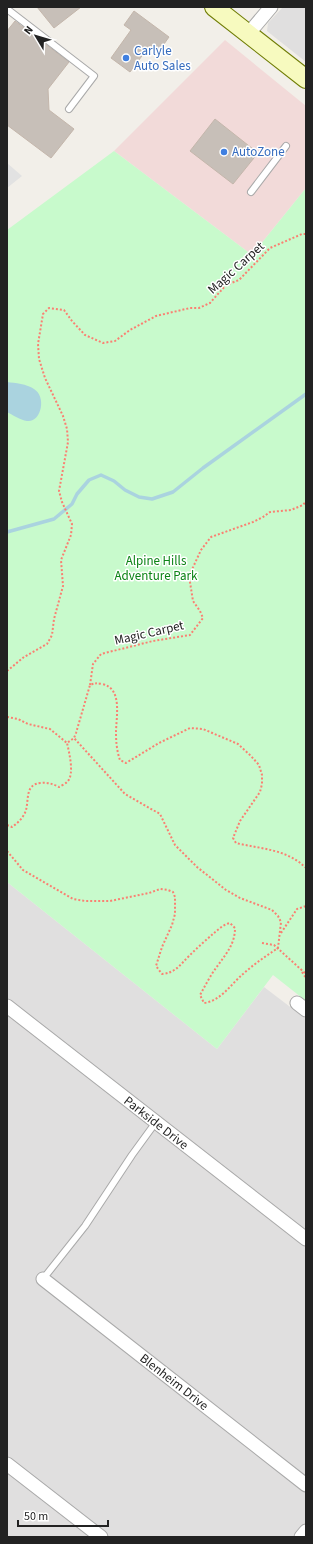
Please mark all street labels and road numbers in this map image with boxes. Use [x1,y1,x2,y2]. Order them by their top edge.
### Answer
street label: Magic Carpet [204,237,269,298]
street label: Magic Carpet [113,616,186,650]
street label: Parkside Drive [120,1092,192,1154]
street label: Blenheim Drive [136,1349,212,1415]

